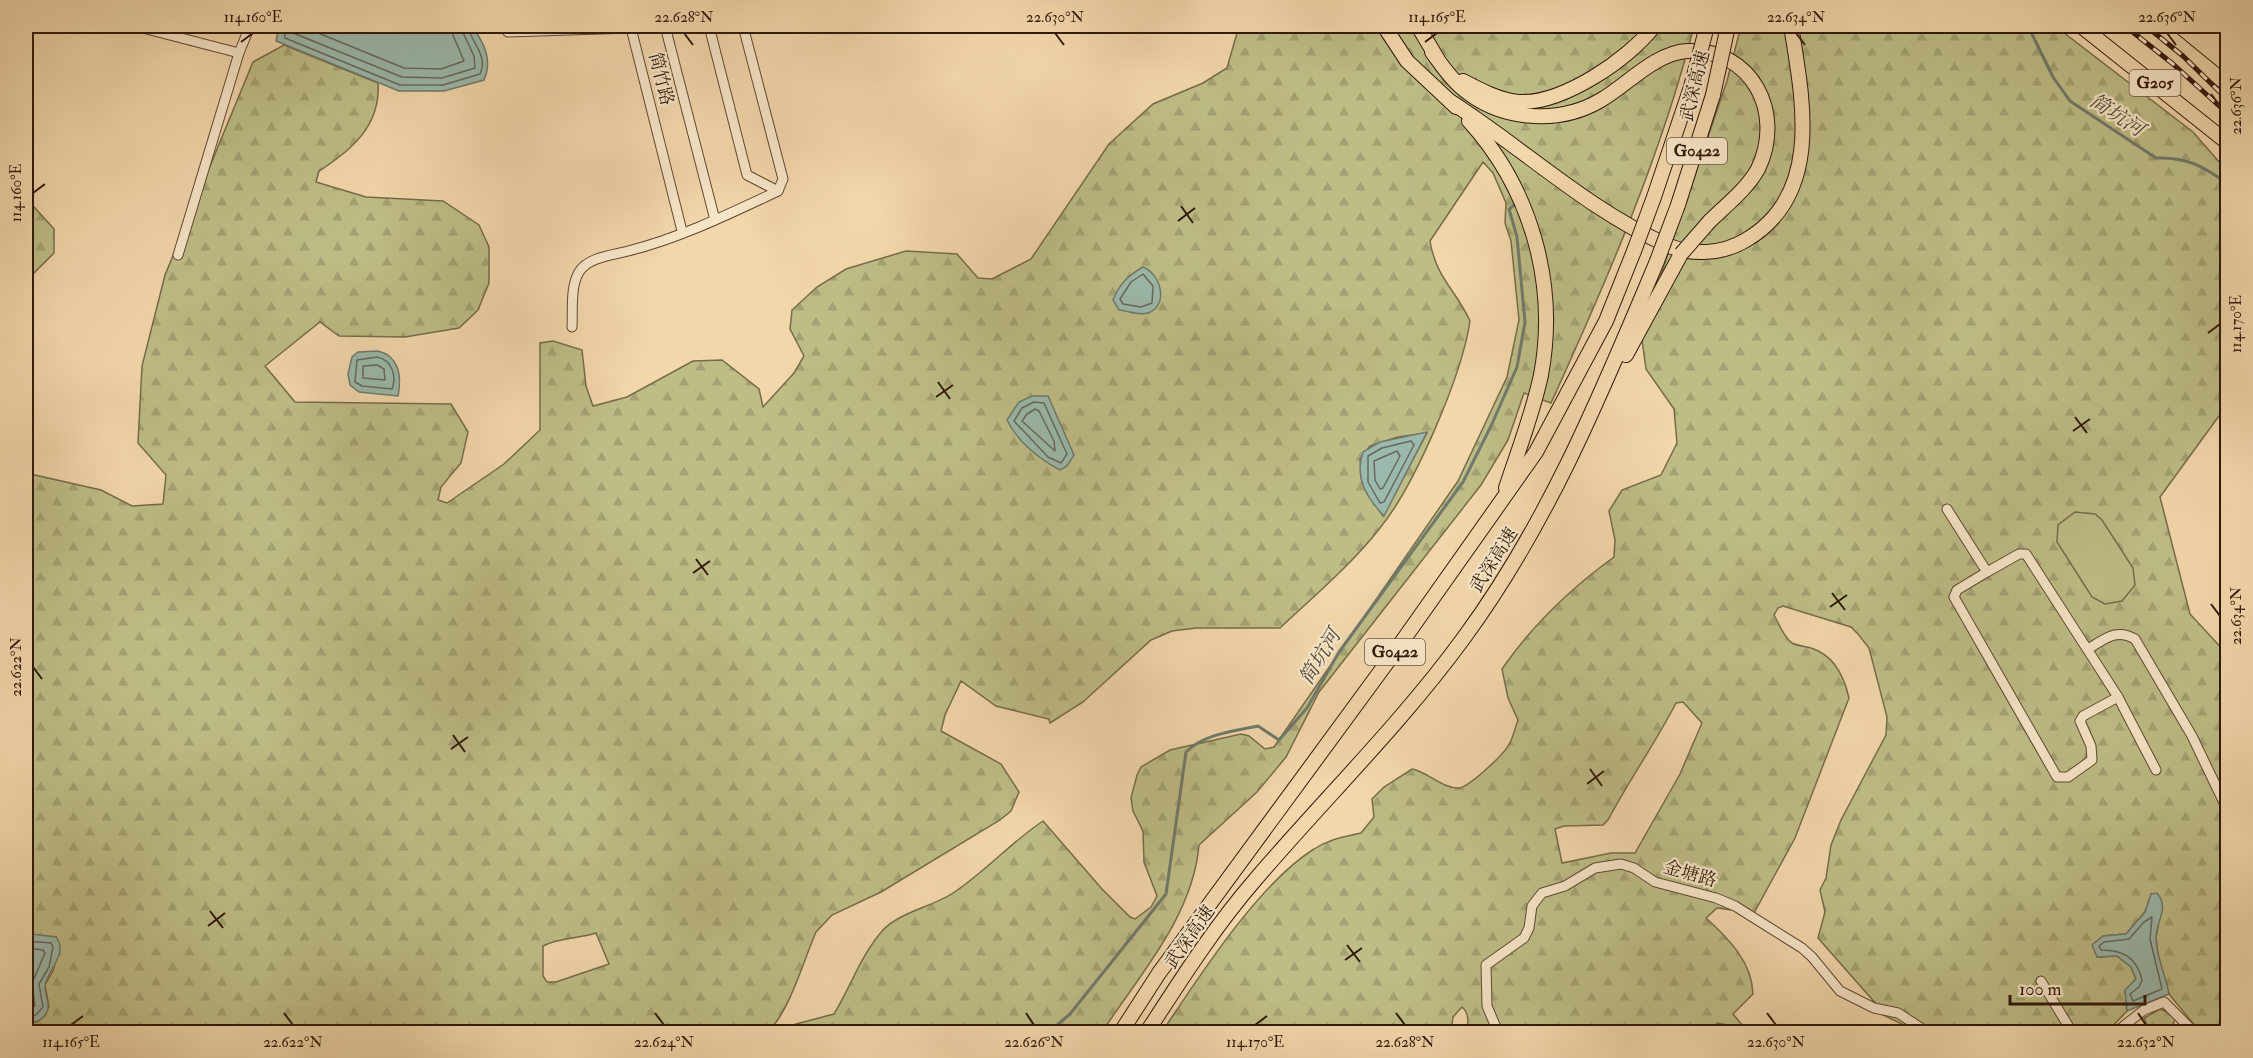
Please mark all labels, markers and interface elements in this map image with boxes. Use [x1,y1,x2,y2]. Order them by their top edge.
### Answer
text: 114.160°E [224,8,283,27]
text: 22.628°N [654,8,714,27]
text: 22.630°N [1026,8,1084,27]
text: 114.165°E [1408,8,1466,27]
text: 22.634°N [1767,8,1826,27]
text: 22.636°N [2138,8,2196,27]
street label: 武深高速 [1675,48,1715,124]
street label: 简竹路 [643,50,679,108]
road number: G205 [2130,70,2180,96]
text: 22.636°N [2227,77,2246,135]
water label: 简坑河 [2085,88,2151,143]
road number: G0422 [1667,138,1727,164]
text: 114.160°E [7,163,26,222]
text: 114.170°E [2227,295,2246,353]
street label: 武深高速 [1465,523,1523,597]
text: 22.634°N [2227,586,2246,645]
water label: 简坑河 [1294,622,1348,689]
text: 22.622°N [7,637,26,697]
road number: G0422 [1365,639,1425,665]
street label: 金塘路 [1661,856,1719,892]
street label: 武深高速 [1160,901,1220,973]
scale bar [2010,968,2145,1006]
text: 100 m [2019,978,2062,1001]
text: 114.165°E [42,1033,100,1052]
text: 22.622°N [263,1033,323,1052]
text: 22.624°N [634,1033,695,1052]
text: 22.626°N [1004,1033,1064,1052]
text: 114.170°E [1226,1033,1284,1052]
text: 22.628°N [1375,1033,1435,1052]
text: 22.630°N [1747,1033,1805,1052]
text: 22.632°N [2117,1033,2175,1052]

